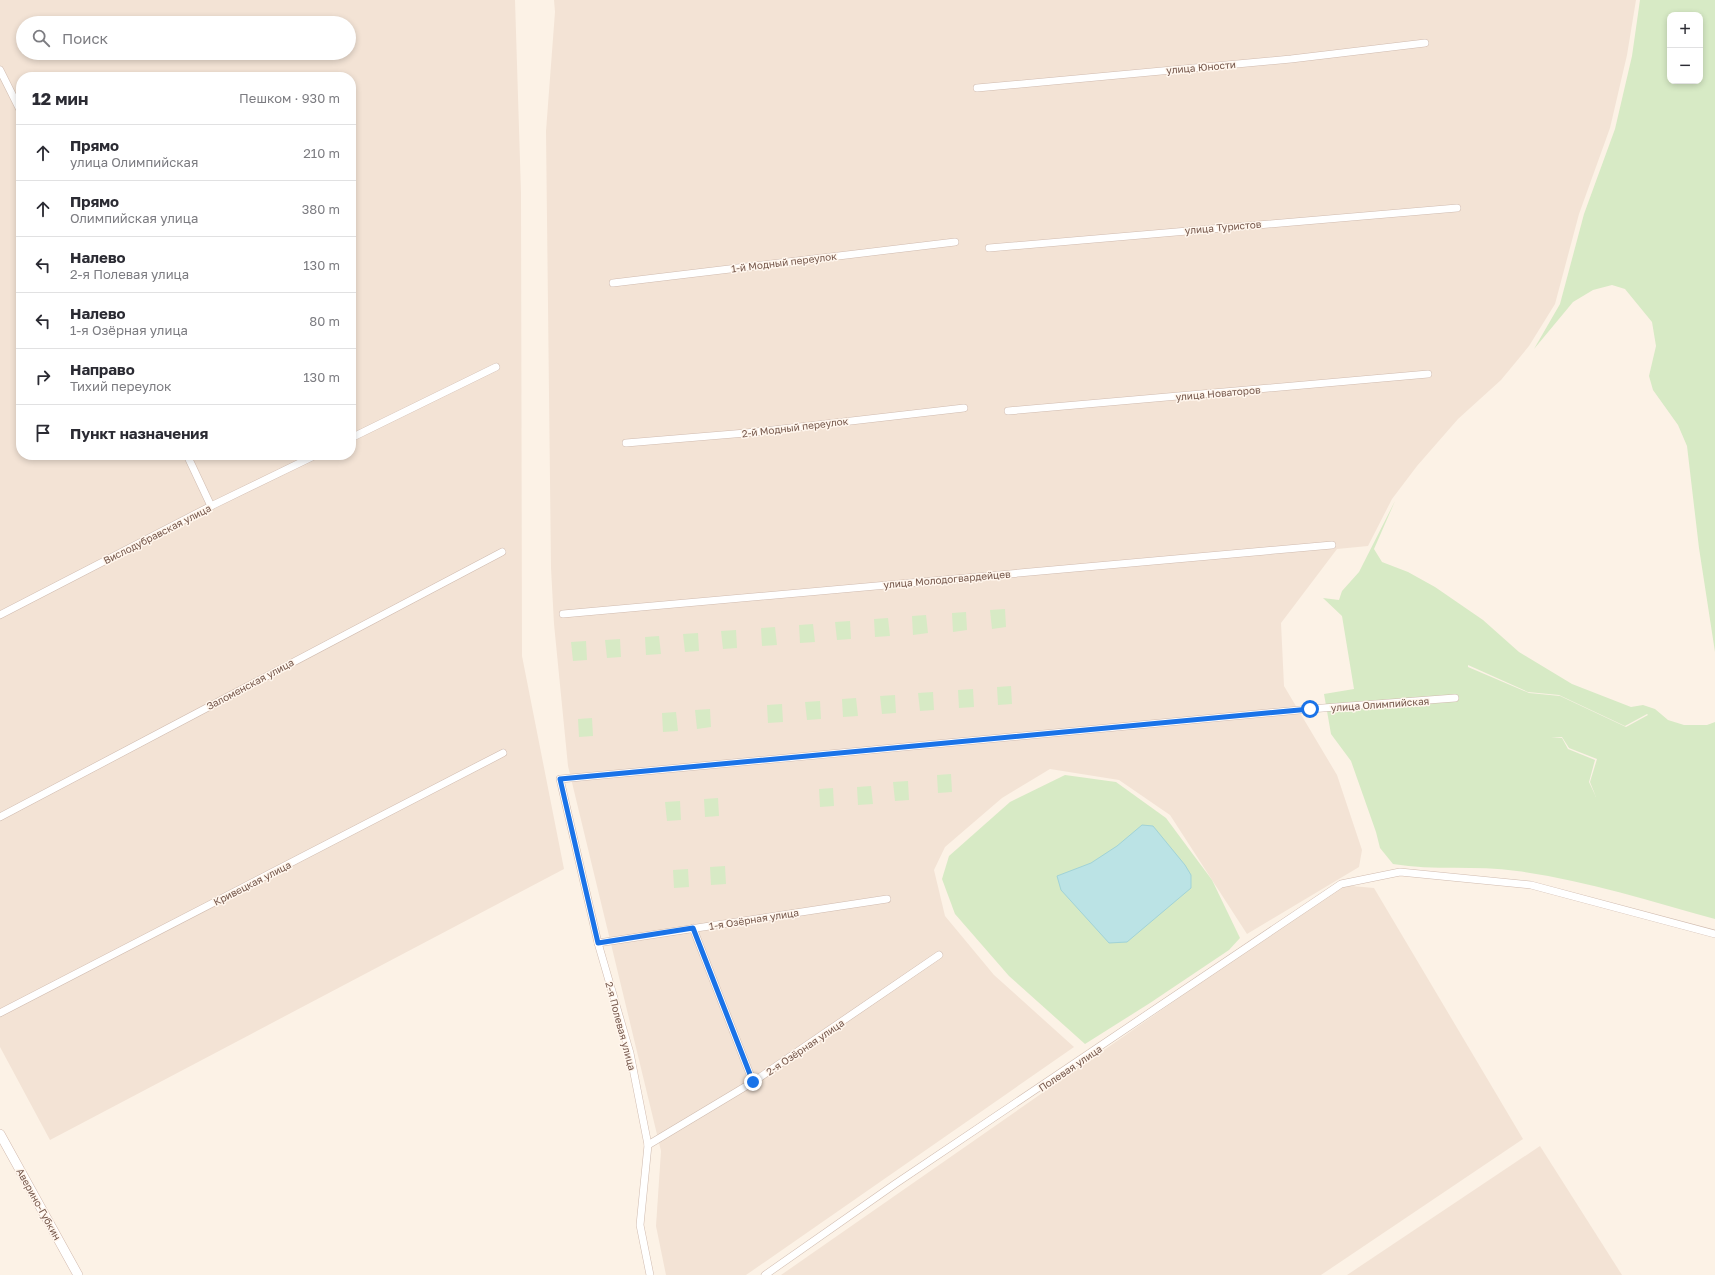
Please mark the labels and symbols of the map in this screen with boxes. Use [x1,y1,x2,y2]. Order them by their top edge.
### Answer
street label: улица Юности [1166,58,1236,76]
street label: улица Туристов [1184,218,1262,236]
street label: 1-й Модный переулок [730,250,838,274]
street label: улица Новаторов [1175,383,1261,403]
street label: 2-й Модный переулок [741,414,849,439]
street label: Вислодубравская улица [101,502,213,566]
street label: улица Молодогвардейцев [883,567,1011,591]
street label: Заломенская улица [204,656,296,712]
street label: улица Олимпийская [1330,695,1430,713]
route start [1301,700,1319,718]
street label: Кривецкая улица [211,858,293,908]
street label: 1-я Озёрная улица [708,906,800,932]
street label: 2-я Полевая улица [603,980,639,1072]
street label: 2-я Озёрная улица [764,1016,846,1078]
street label: Полевая улица [1036,1042,1104,1094]
route end [744,1073,762,1091]
street label: Аверино-Губкин [14,1166,64,1242]

